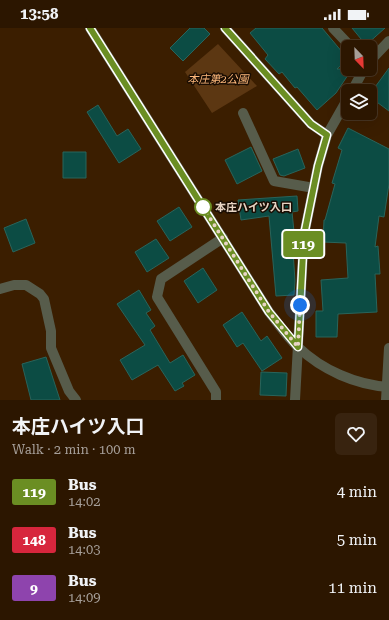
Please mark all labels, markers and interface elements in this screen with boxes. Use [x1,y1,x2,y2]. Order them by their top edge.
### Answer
text: 13:58 [20,5,58,23]
north arrow [341,40,377,76]
map controls [341,40,377,120]
park label: 本庄第2公園 [187,73,251,86]
button: layers [341,84,377,120]
marker: 本庄ハイツ入口 [194,198,212,216]
place label: 本庄ハイツ入口 [215,201,292,214]
line badge: 119 [280,231,326,257]
text: 119 [291,236,315,252]
your location [290,295,310,315]
button: heart [335,413,377,455]
text: 本庄ハイツ入口 [12,415,145,438]
text: Walk · 2 min · 100 m [12,442,136,457]
text: Bus [68,476,96,494]
text: 4 min [337,483,377,501]
text: 119 [22,484,46,500]
text: 14:02 [68,494,100,509]
text: Bus [68,524,96,542]
text: 5 min [337,531,377,549]
text: 148 [22,532,46,548]
text: 14:03 [68,542,100,557]
text: Bus [68,572,96,590]
text: 11 min [328,579,377,597]
text: 9 [30,580,38,596]
text: 14:09 [68,590,100,605]

